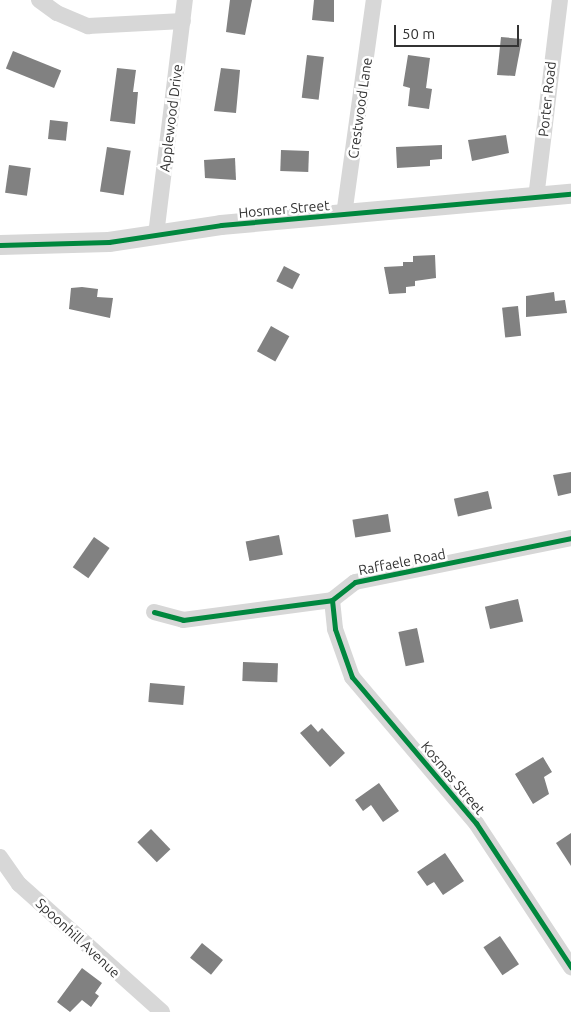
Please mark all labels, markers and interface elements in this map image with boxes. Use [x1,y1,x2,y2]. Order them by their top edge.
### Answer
scale bar [396,15,521,47]
text: 50 m [402,25,435,42]
street label: Crestwood Lane [345,56,375,160]
street label: Porter Road [535,60,559,138]
street label: Applewood Drive [156,63,186,173]
street label: Hosmer Street [238,197,330,221]
street label: Raffaele Road [357,545,447,579]
street label: Kosmas Street [418,738,488,818]
street label: Spoonhill Avenue [32,895,124,981]

